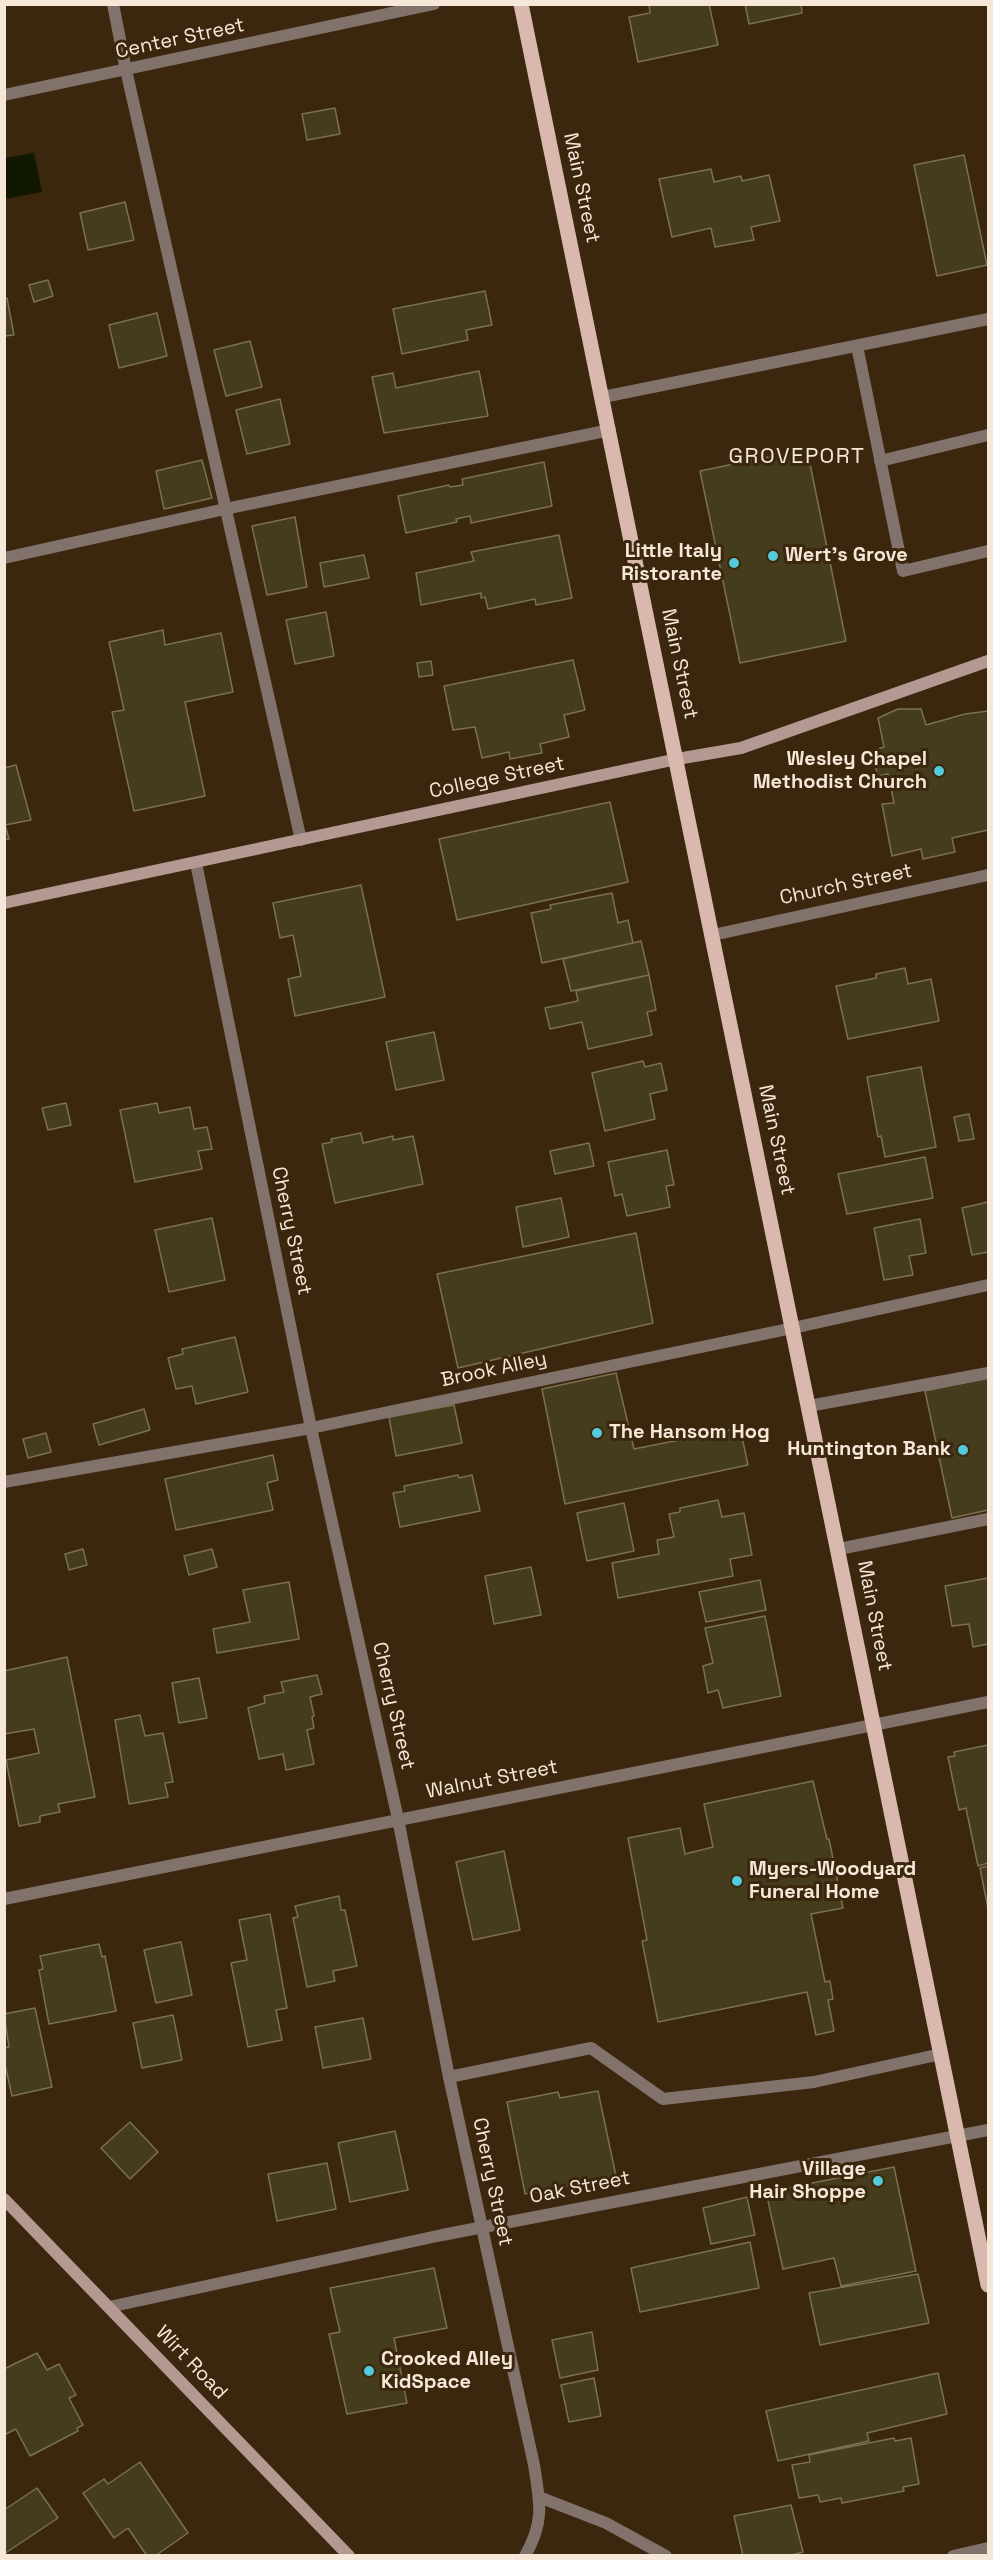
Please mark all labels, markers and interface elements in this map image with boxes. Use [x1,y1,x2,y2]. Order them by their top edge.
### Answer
street label: Center Street [113,14,247,64]
street label: Main Street [558,131,604,245]
district label: GROVEPORT [729,444,865,470]
place label: Little Italy Ristorante [621,540,722,587]
place label: Wert's Grove [785,544,908,568]
marker: Wert's Grove [766,549,780,563]
marker: Little Italy Ristorante [727,556,741,570]
street label: Main Street [656,607,702,721]
place label: Wesley Chapel Methodist Church [753,748,927,795]
street label: College Street [427,752,567,804]
marker: Wesley Chapel Methodist Church [932,764,946,778]
street label: Church Street [778,859,914,911]
street label: Main Street [753,1083,799,1197]
street label: Cherry Street [266,1165,316,1297]
street label: Brook Alley [439,1347,549,1393]
place label: The Hansom Hog [609,1421,770,1445]
marker: The Hansom Hog [590,1426,604,1440]
place label: Huntington Bank [787,1438,951,1462]
marker: Huntington Bank [956,1443,970,1457]
street label: Main Street [852,1559,896,1673]
street label: Cherry Street [367,1640,419,1772]
street label: Walnut Street [424,1755,560,1805]
place label: Myers-Woodyard Funeral Home [749,1858,916,1905]
marker: Myers-Woodyard Funeral Home [730,1874,744,1888]
street label: Cherry Street [467,2116,517,2248]
place label: Village Hair Shoppe [749,2158,866,2205]
street label: Oak Street [528,2166,632,2210]
marker: Village Hair Shoppe [871,2174,885,2188]
street label: Wirt Road [150,2321,232,2405]
place label: Crooked Alley KidSpace [381,2348,513,2395]
marker: Crooked Alley KidSpace [362,2364,376,2378]

